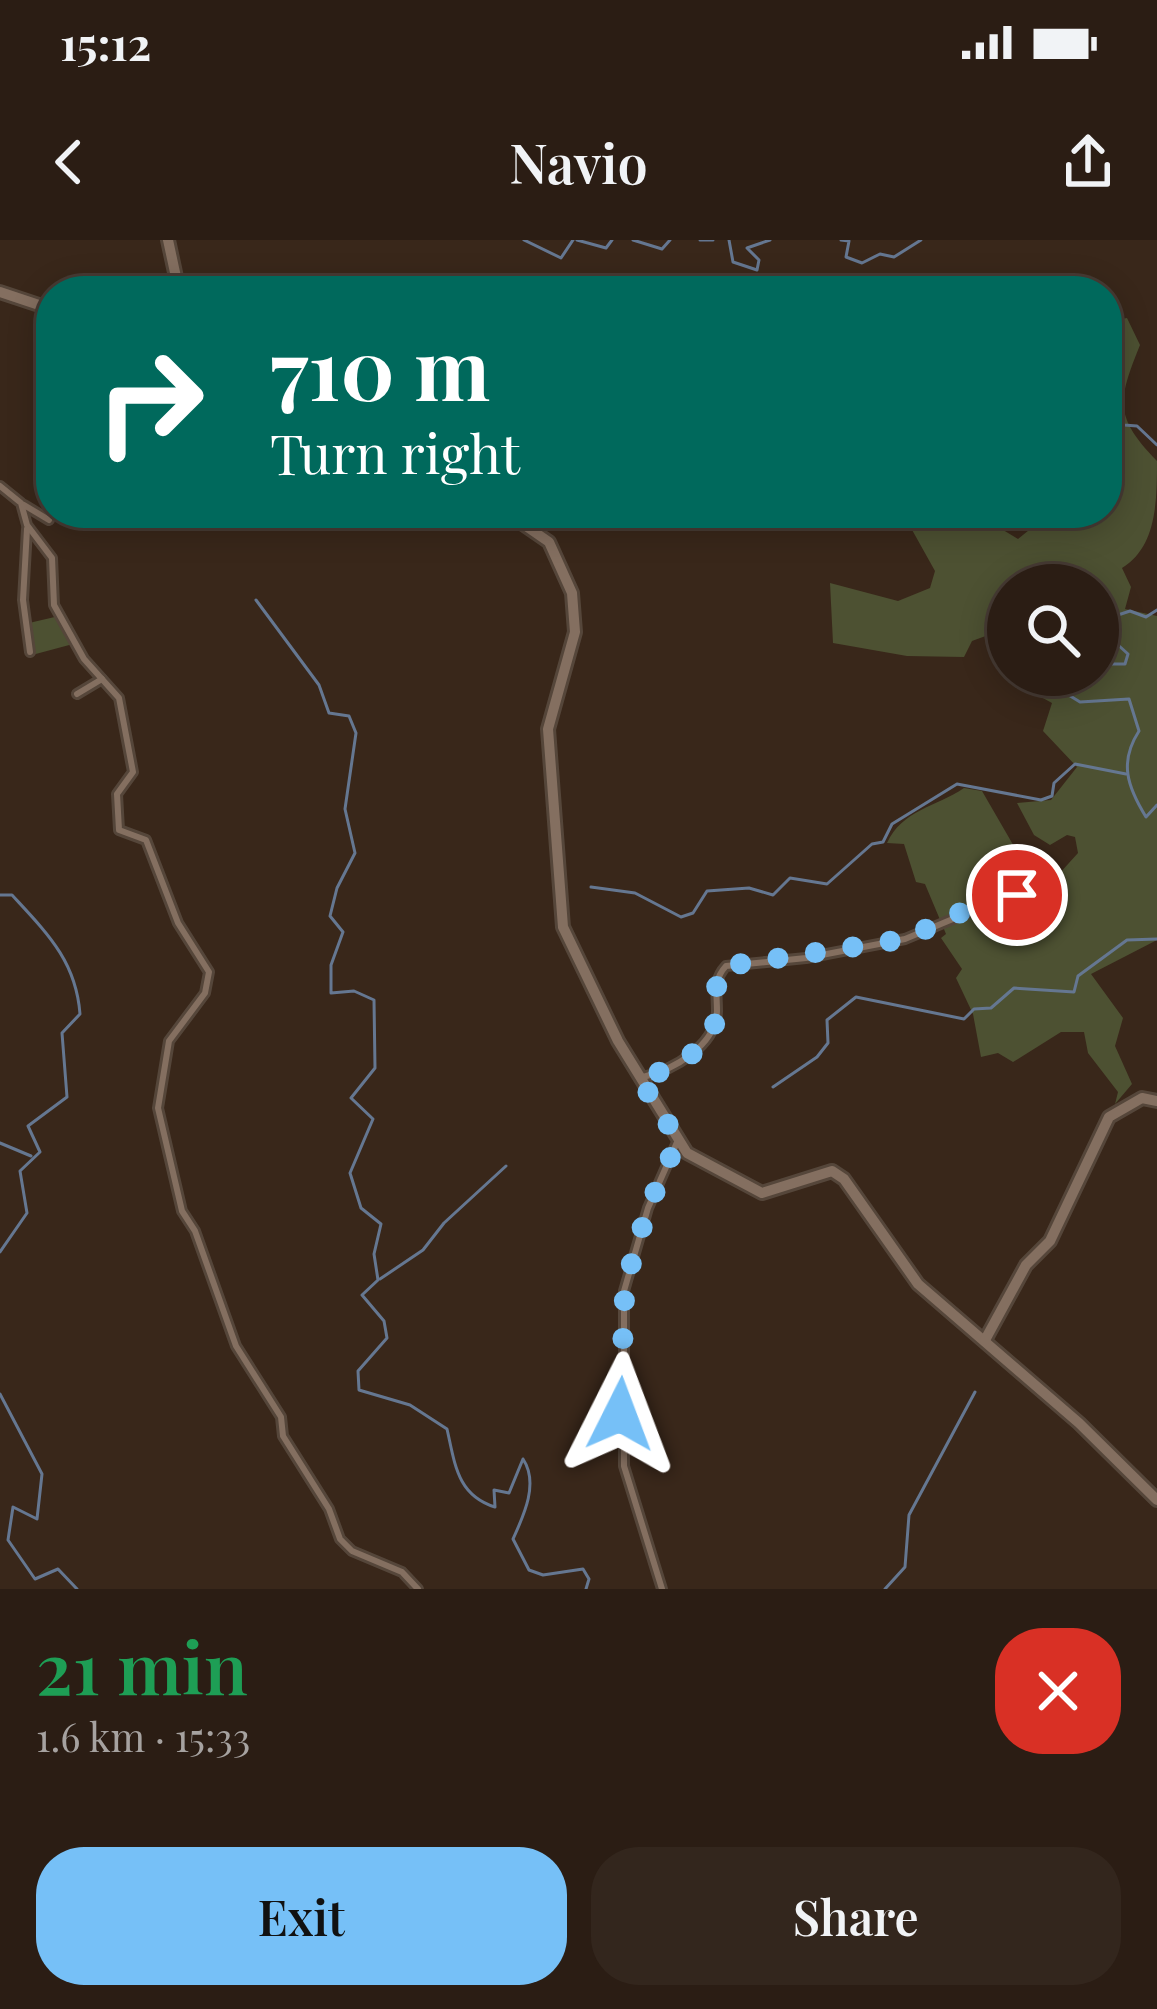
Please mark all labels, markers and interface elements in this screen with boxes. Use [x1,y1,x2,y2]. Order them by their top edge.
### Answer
text: 15:12 [60,12,151,72]
text: Navio [509,126,648,198]
icon: back [36,129,102,195]
icon: share [1055,129,1121,195]
text: 710 m [270,310,490,422]
icon: right [72,324,228,480]
text: Turn right [270,417,520,489]
map controls [987,564,1119,696]
button: search [987,564,1119,696]
pin [966,844,1068,946]
icon: arrive [984,862,1050,928]
position arrow [557,1351,683,1477]
text: 21 min [36,1617,248,1713]
button: close [995,1628,1121,1754]
text: 1.6 km · 15:33 [36,1710,250,1762]
button: Exit [36,1847,567,1985]
button: Share [591,1847,1121,1985]

